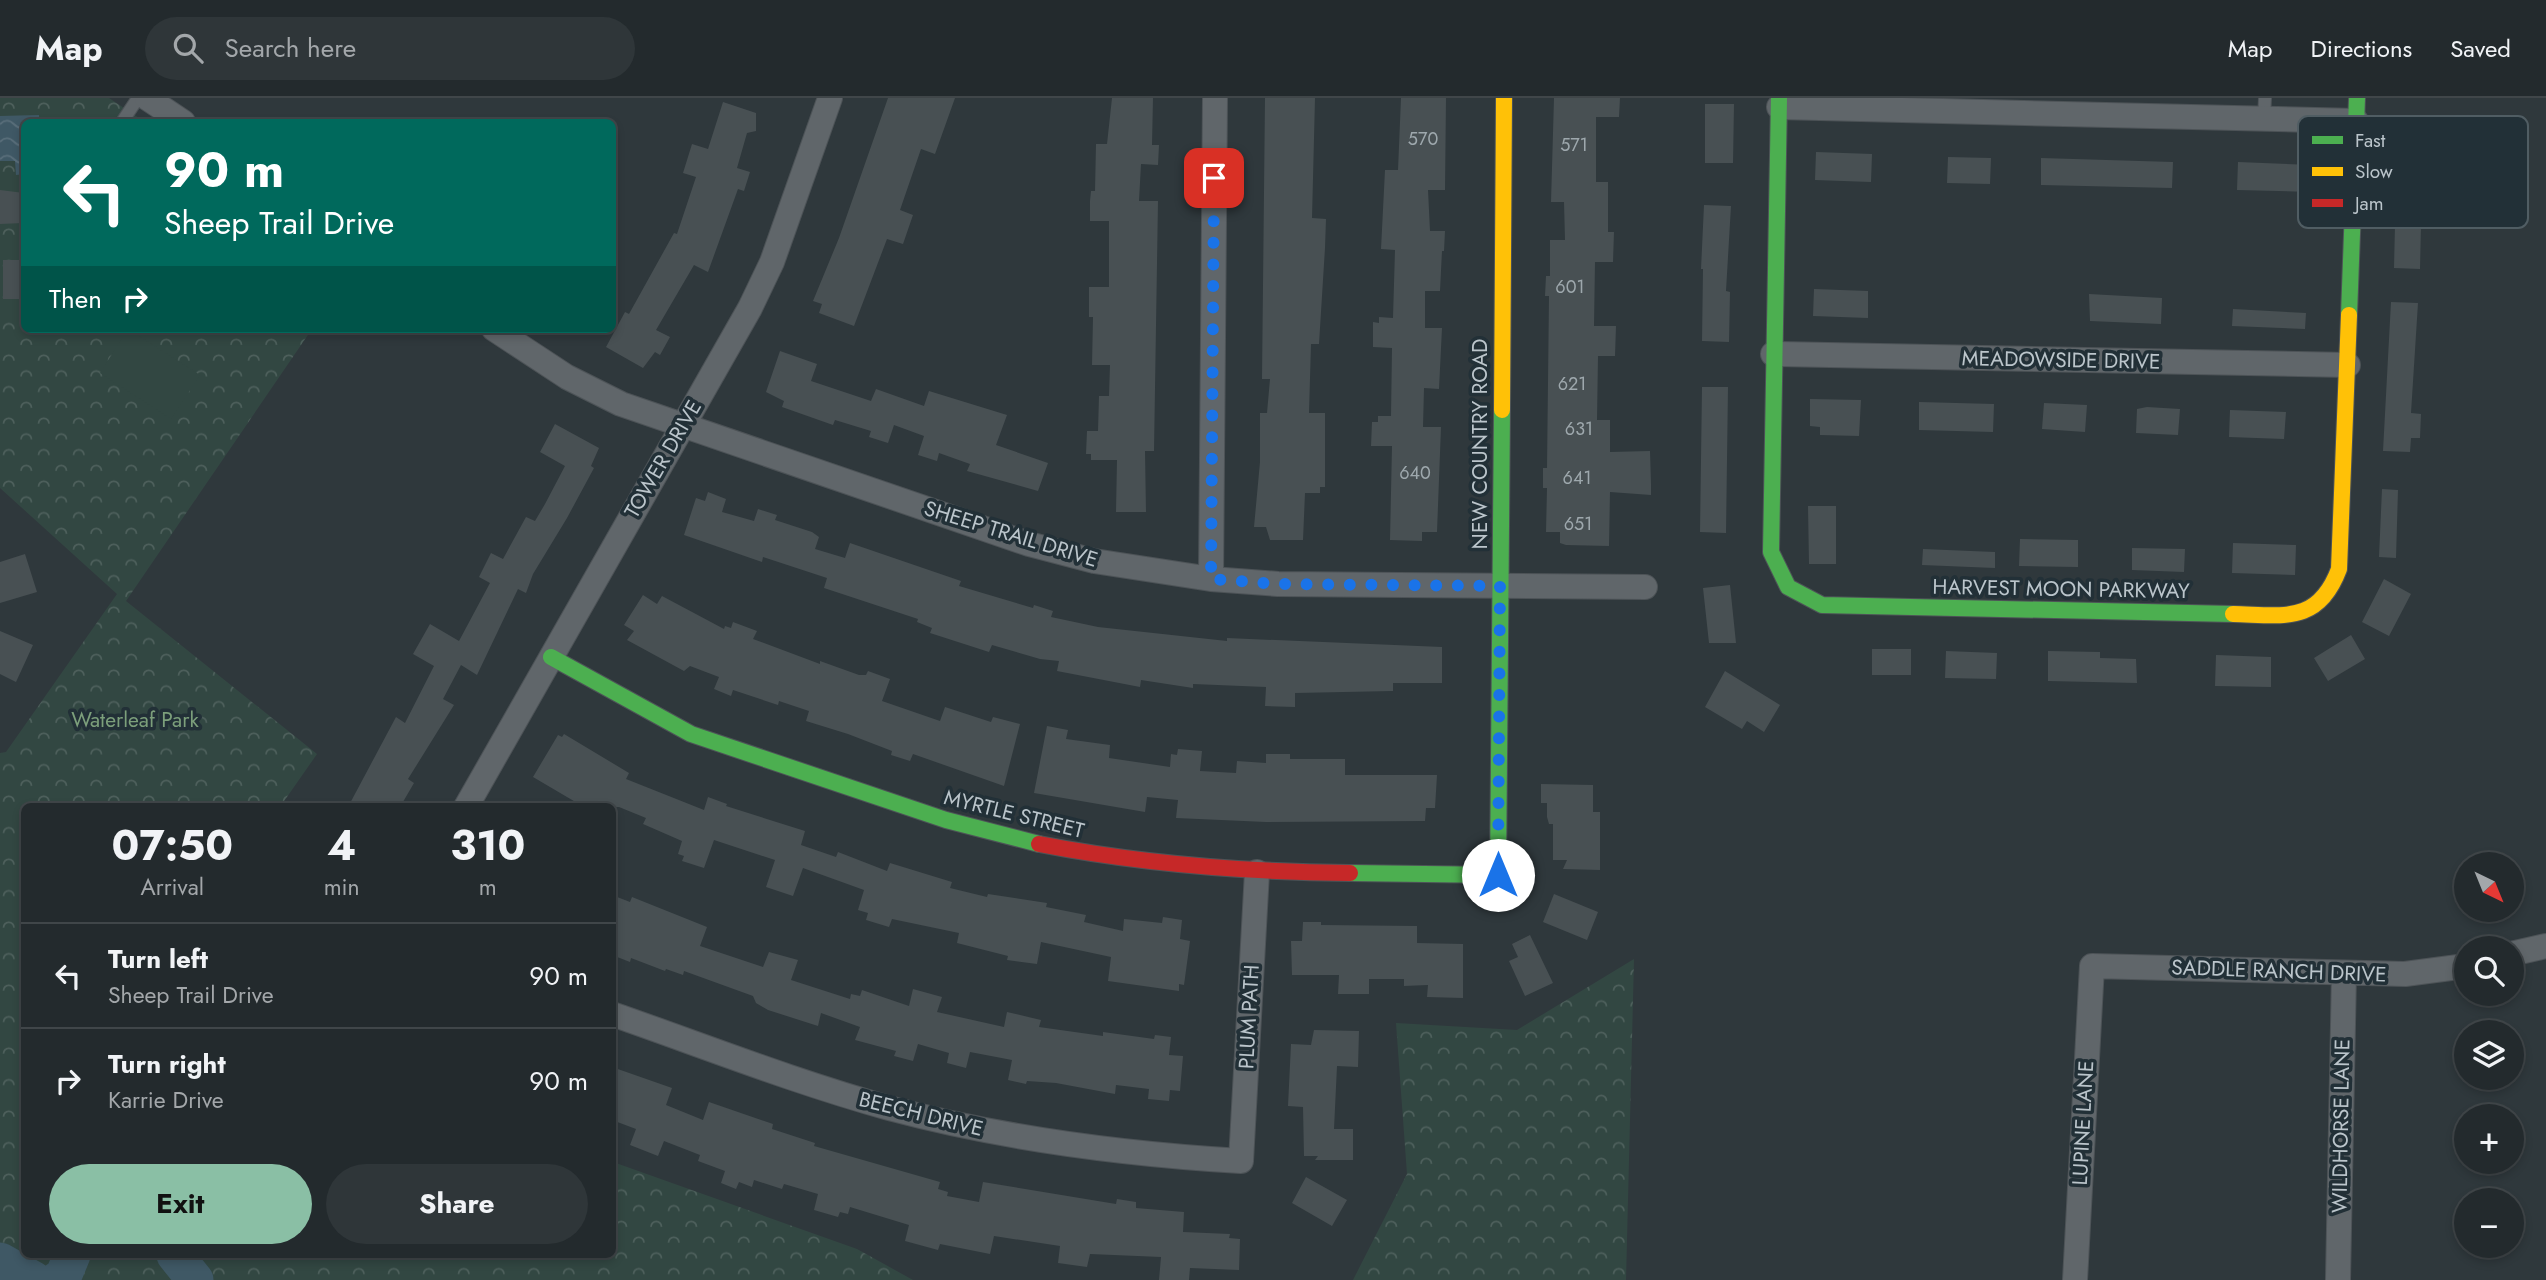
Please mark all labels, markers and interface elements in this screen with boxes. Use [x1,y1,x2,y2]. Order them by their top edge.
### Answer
search box [145,17,635,80]
text: Map [35,25,103,72]
icon: search [169,29,207,67]
text: Search here [225,29,356,67]
text: Map [2228,31,2273,66]
text: Directions [2311,31,2412,66]
text: Saved [2450,31,2511,66]
legend [2298,116,2528,228]
house number: 570 [1408,126,1438,152]
text: Fast [2355,127,2386,154]
house number: 571 [1560,132,1588,158]
text: 90 m [164,135,284,205]
icon: left [49,147,140,238]
pin [1184,148,1244,208]
text: Slow [2355,158,2393,185]
icon: arrive [1195,159,1233,197]
text: Jam [2352,190,2384,217]
text: Sheep Trail Drive [164,200,394,246]
house number: 601 [1555,274,1585,300]
text: Then [49,280,102,318]
icon: right [116,280,154,318]
street label: NEW COUNTRY ROAD [1465,339,1495,549]
street label: MEADOWSIDE DRIVE [1961,343,2161,377]
house number: 621 [1558,371,1586,397]
street label: TOWER DRIVE [617,394,709,524]
house number: 631 [1565,416,1593,442]
house number: 640 [1399,460,1431,486]
house number: 641 [1563,465,1591,491]
street label: SHEEP TRAIL DRIVE [920,493,1102,575]
house number: 651 [1564,511,1592,537]
street label: HARVEST MOON PARKWAY [1932,572,2190,606]
park label: Waterleaf Park [71,705,199,735]
street label: MYRTLE STREET [941,782,1087,846]
text: 07:50 [112,815,233,876]
text: 4 [327,815,356,876]
text: 310 [450,815,525,876]
position arrow [1461,838,1535,912]
north arrow [2454,852,2524,922]
map controls [2454,852,2524,1258]
text: Arrival [141,870,204,904]
text: min [324,870,360,904]
text: m [479,870,497,904]
button: search [2454,936,2524,1006]
text: Turn left [108,940,208,978]
street label: SADDLE RANCH DRIVE [2171,952,2387,990]
icon: left [49,957,87,995]
text: 90 m [529,957,588,995]
street label: PLUM PATH [1231,964,1267,1070]
text: Sheep Trail Drive [108,978,274,1012]
button: layers [2454,1020,2524,1090]
street label: WILDHORSE LANE [2324,1039,2358,1213]
text: Turn right [108,1045,226,1083]
street label: LUPINE LANE [2065,1060,2101,1186]
icon: right [49,1062,87,1100]
text: 90 m [529,1062,588,1100]
text: Karrie Drive [108,1083,224,1117]
street label: BEECH DRIVE [856,1084,986,1144]
button: + [2454,1104,2524,1174]
button: Exit [49,1164,312,1244]
button: Share [326,1164,588,1244]
button: − [2454,1188,2524,1258]

